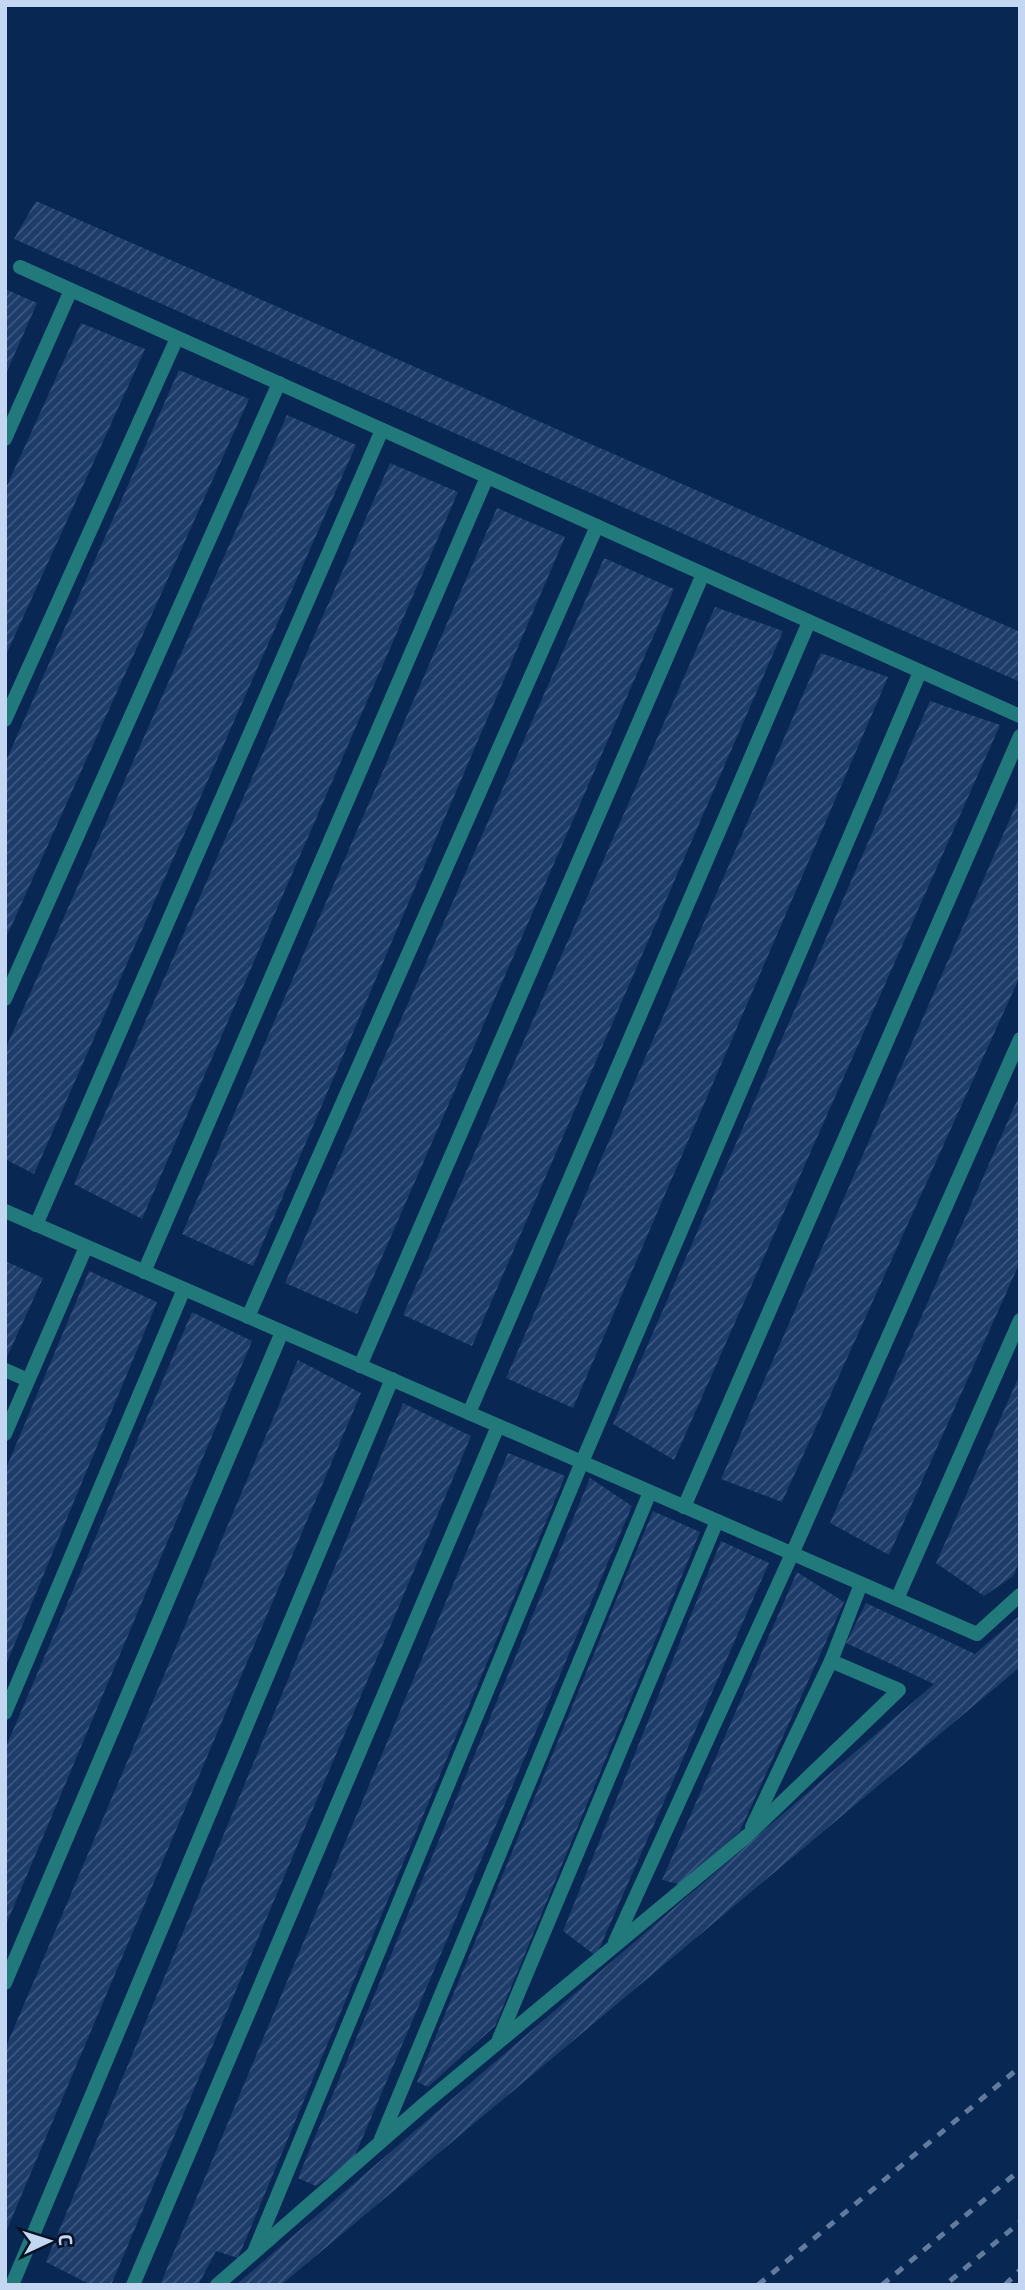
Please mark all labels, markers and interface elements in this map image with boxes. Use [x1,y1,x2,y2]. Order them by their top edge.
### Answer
north arrow [14,2206,84,2276]
text: С [55,2233,78,2246]

